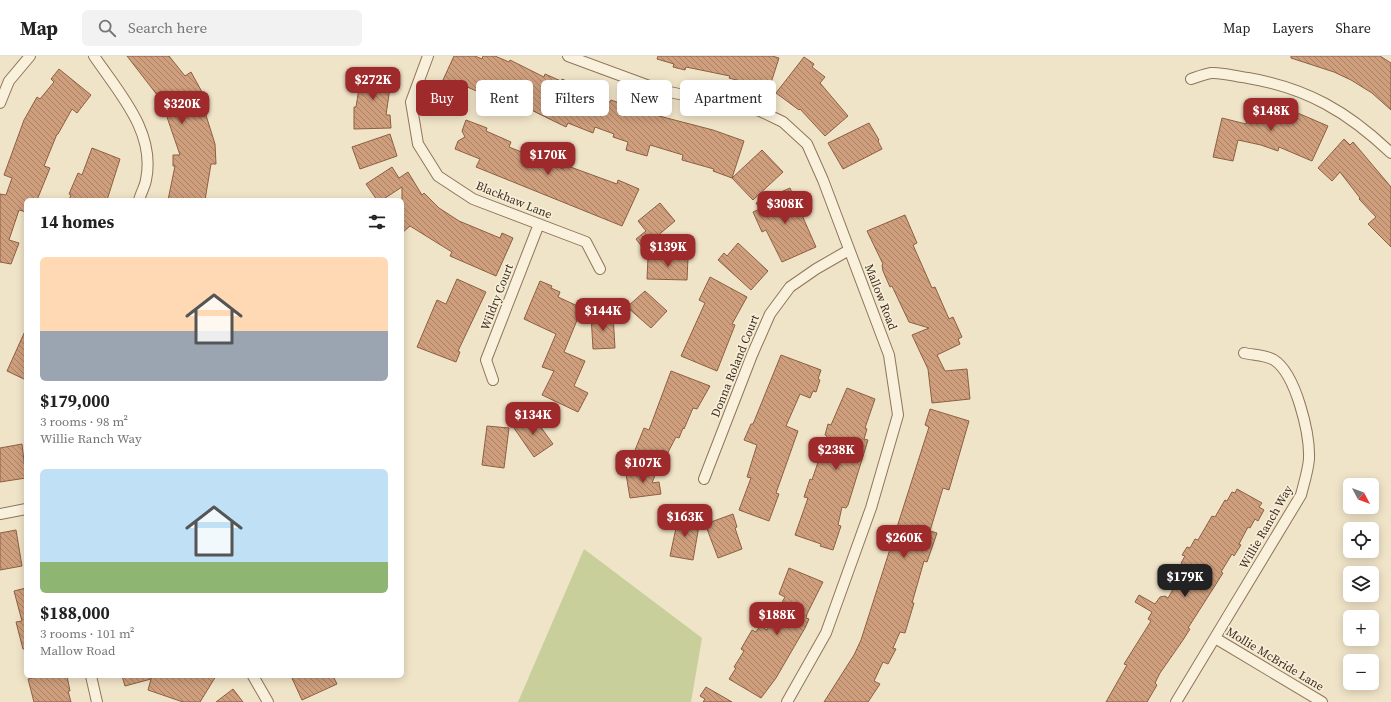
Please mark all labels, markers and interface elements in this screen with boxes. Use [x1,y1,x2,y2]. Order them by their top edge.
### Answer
search box [82,10,362,46]
text: Map [20,15,58,41]
icon: search [96,17,118,39]
text: Search here [128,17,207,38]
text: Map [1223,18,1250,38]
text: Layers [1272,18,1314,38]
text: Share [1336,18,1371,38]
pin: $272K [345,67,401,101]
text: $272K [354,71,392,88]
chip: Buy [416,80,468,116]
chip: Rent [476,80,533,116]
chip: Filters [541,80,609,116]
chip: New [617,80,672,116]
chip: Apartment [680,80,776,116]
pin: $320K [154,91,210,125]
text: $320K [163,95,201,112]
pin: $148K [1243,98,1299,132]
text: $148K [1252,102,1290,119]
pin: $170K [520,142,576,176]
text: $170K [529,146,567,163]
street label: Blackhaw Lane [473,177,555,223]
pin: $308K [757,191,813,225]
text: $308K [766,195,804,212]
text: 14 homes [40,210,114,234]
icon: filters [366,211,388,233]
pin: $139K [640,234,696,268]
text: $139K [649,238,687,255]
street label: Wildry Court [477,262,517,332]
street label: Mallow Road [861,262,901,333]
icon: home [178,283,250,355]
pin: $144K [575,298,631,332]
text: $144K [584,302,622,319]
street label: Donna Roland Court [707,312,763,420]
text: $179,000 [40,389,110,413]
pin: $134K [505,402,561,436]
text: $134K [514,406,552,423]
text: 3 rooms · 98 m² [40,413,128,430]
text: Willie Ranch Way [40,430,142,447]
pin: $238K [808,437,864,471]
text: $238K [817,441,855,458]
pin: $107K [615,450,671,484]
text: $107K [624,454,662,471]
north arrow [1343,478,1379,514]
map controls [1343,478,1379,690]
street label: Willie Ranch Way [1236,482,1297,572]
icon: home [178,495,250,567]
pin: $163K [657,504,713,538]
text: $163K [666,508,704,525]
button: locate [1343,522,1379,558]
pin: $260K [876,525,932,559]
text: $260K [885,529,923,546]
pin: $179K [1157,564,1213,598]
button: layers [1343,566,1379,602]
text: $179K [1166,568,1204,585]
text: $188,000 [40,601,110,625]
pin: $188K [749,602,805,636]
text: $188K [758,606,796,623]
button: + [1343,610,1379,646]
street label: Mollie McBride Lane [1223,623,1327,695]
text: 3 rooms · 101 m² [40,625,135,642]
text: Mallow Road [40,642,115,659]
button: − [1343,654,1379,690]

